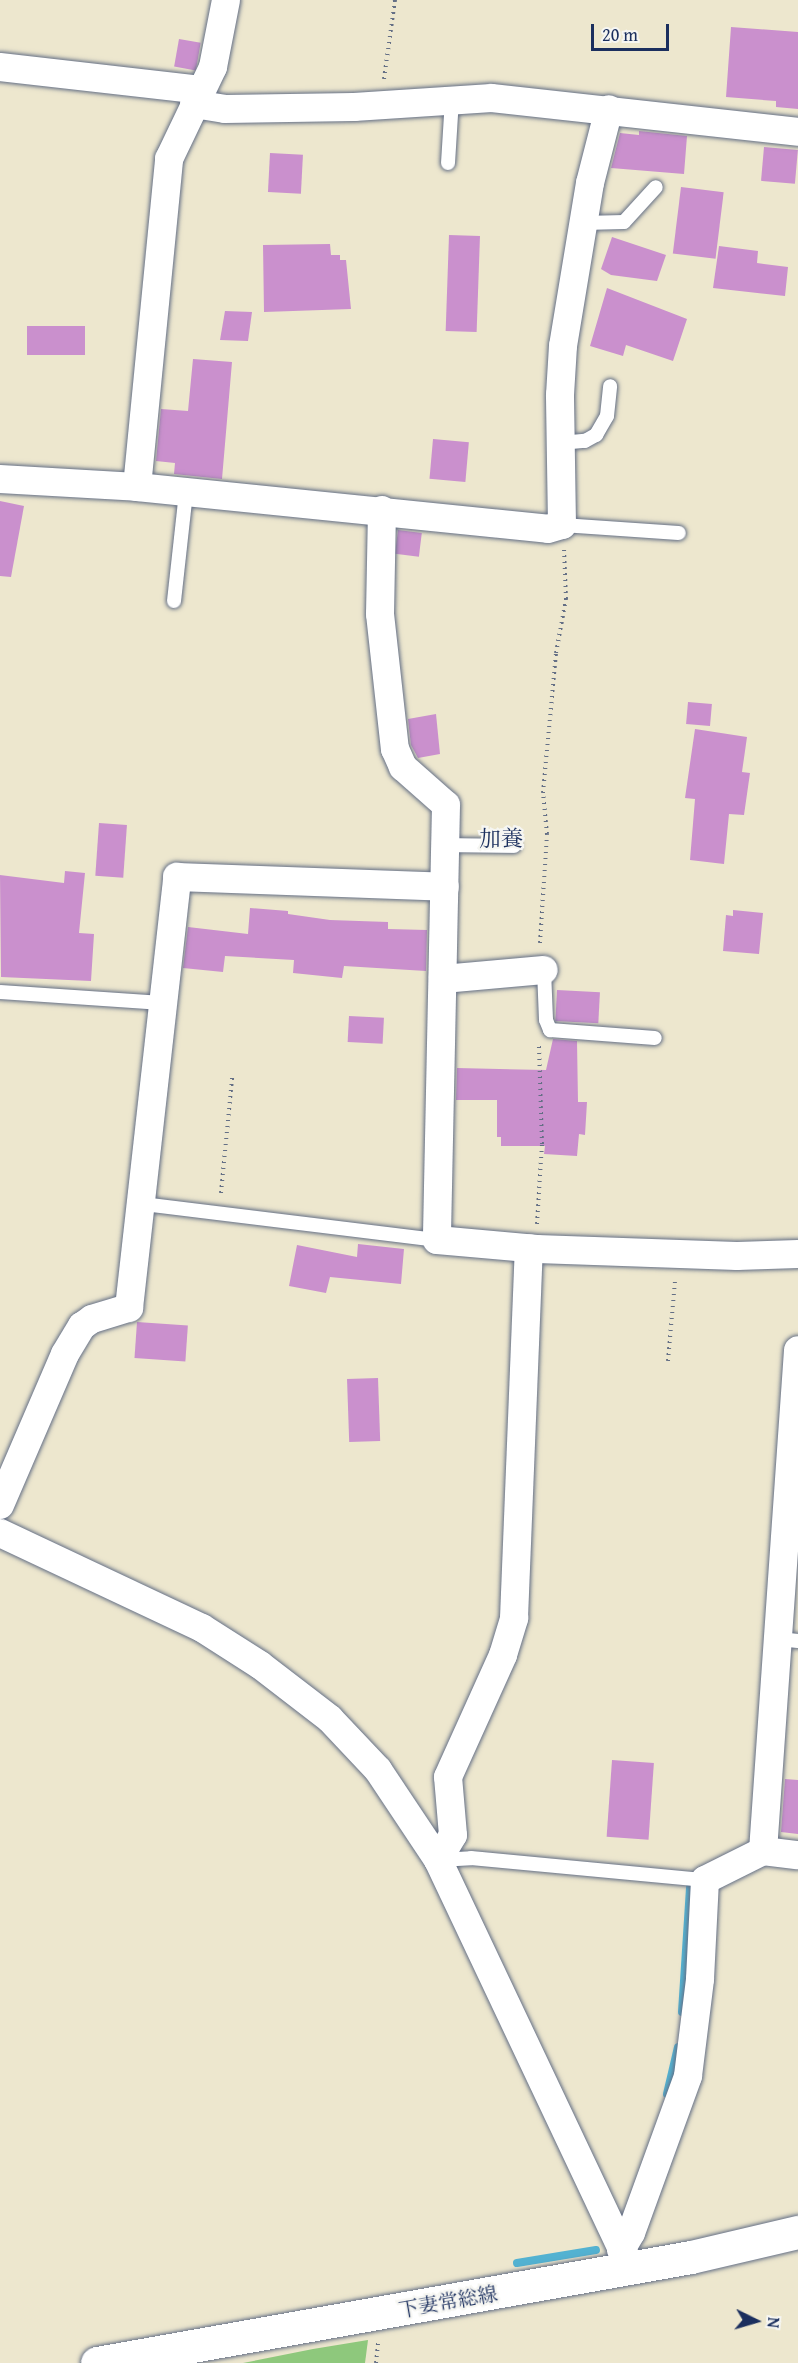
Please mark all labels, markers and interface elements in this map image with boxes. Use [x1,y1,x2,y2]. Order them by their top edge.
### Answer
scale bar [594,12,672,50]
text: 20 m [602,21,638,48]
district label: 加養 [479,826,523,852]
street label: 下妻常総線 [397,2280,499,2322]
north arrow [726,2291,786,2351]
text: N [762,2316,786,2329]

